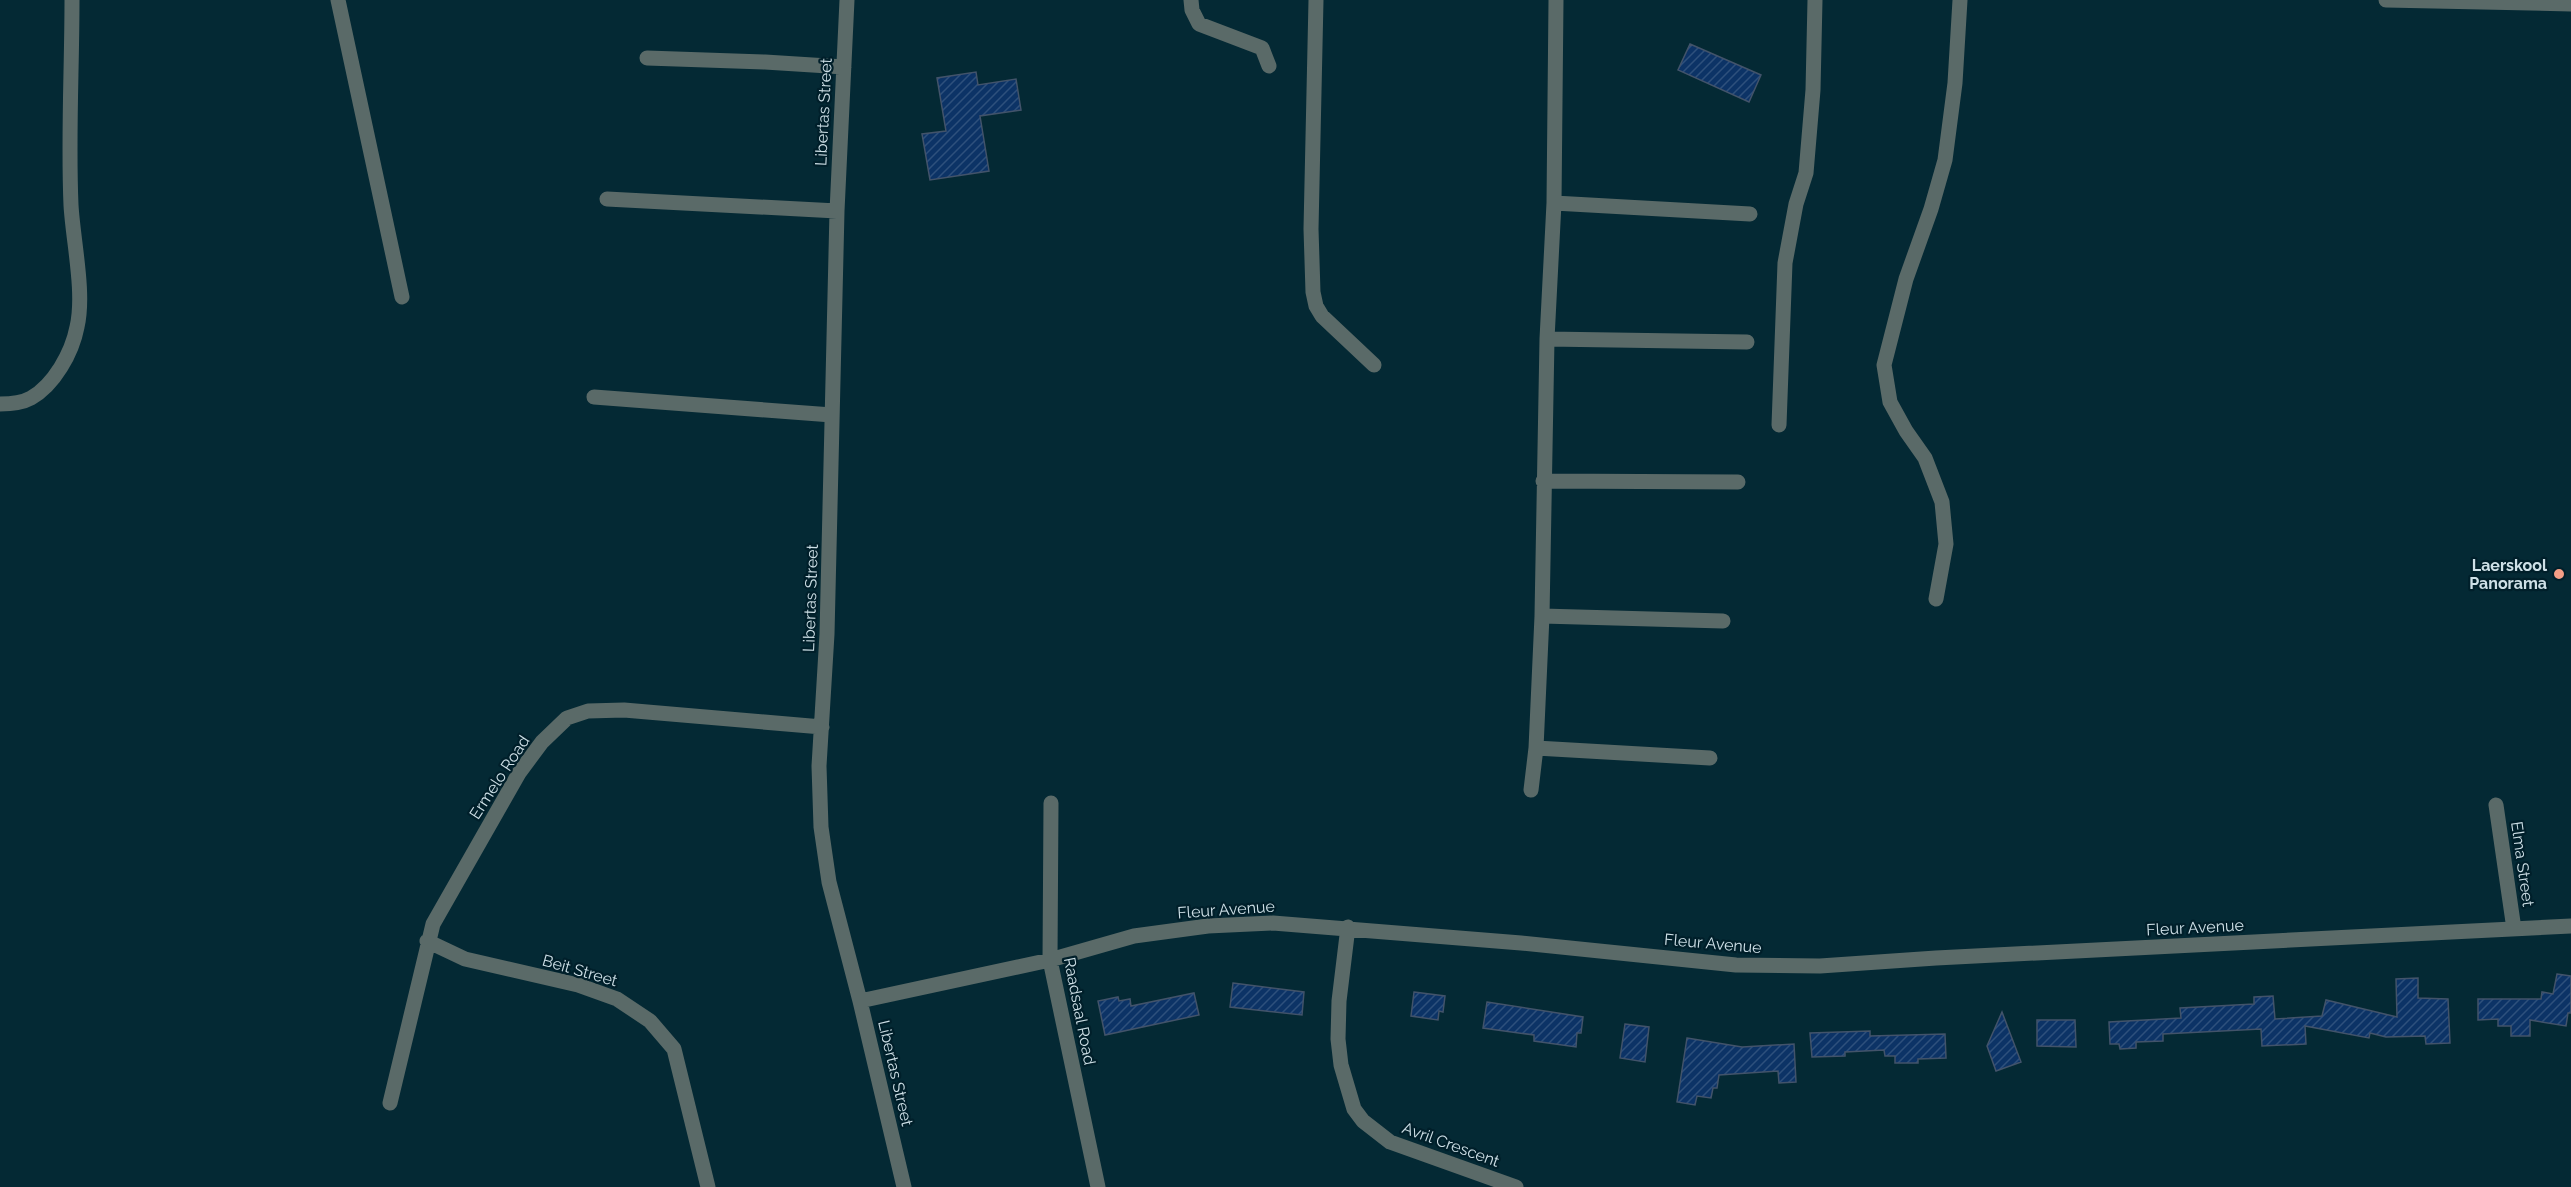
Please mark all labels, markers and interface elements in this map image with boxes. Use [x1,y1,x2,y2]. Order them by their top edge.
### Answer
street label: Libertas Street [811,57,836,166]
street label: Libertas Street [799,543,822,652]
place label: Laerskool Panorama [2469,556,2548,593]
marker: Laerskool Panorama [2552,567,2566,581]
street label: Ermelo Road [465,732,533,823]
street label: Elma Street [2507,820,2538,909]
street label: Fleur Avenue [1177,897,1275,922]
street label: Fleur Avenue [2146,915,2244,940]
street label: Fleur Avenue [1663,930,1762,957]
street label: Beit Street [540,951,620,990]
street label: Raadsaal Road [1060,956,1099,1067]
street label: Libertas Street [874,1018,917,1128]
street label: Avril Crescent [1400,1118,1503,1171]

